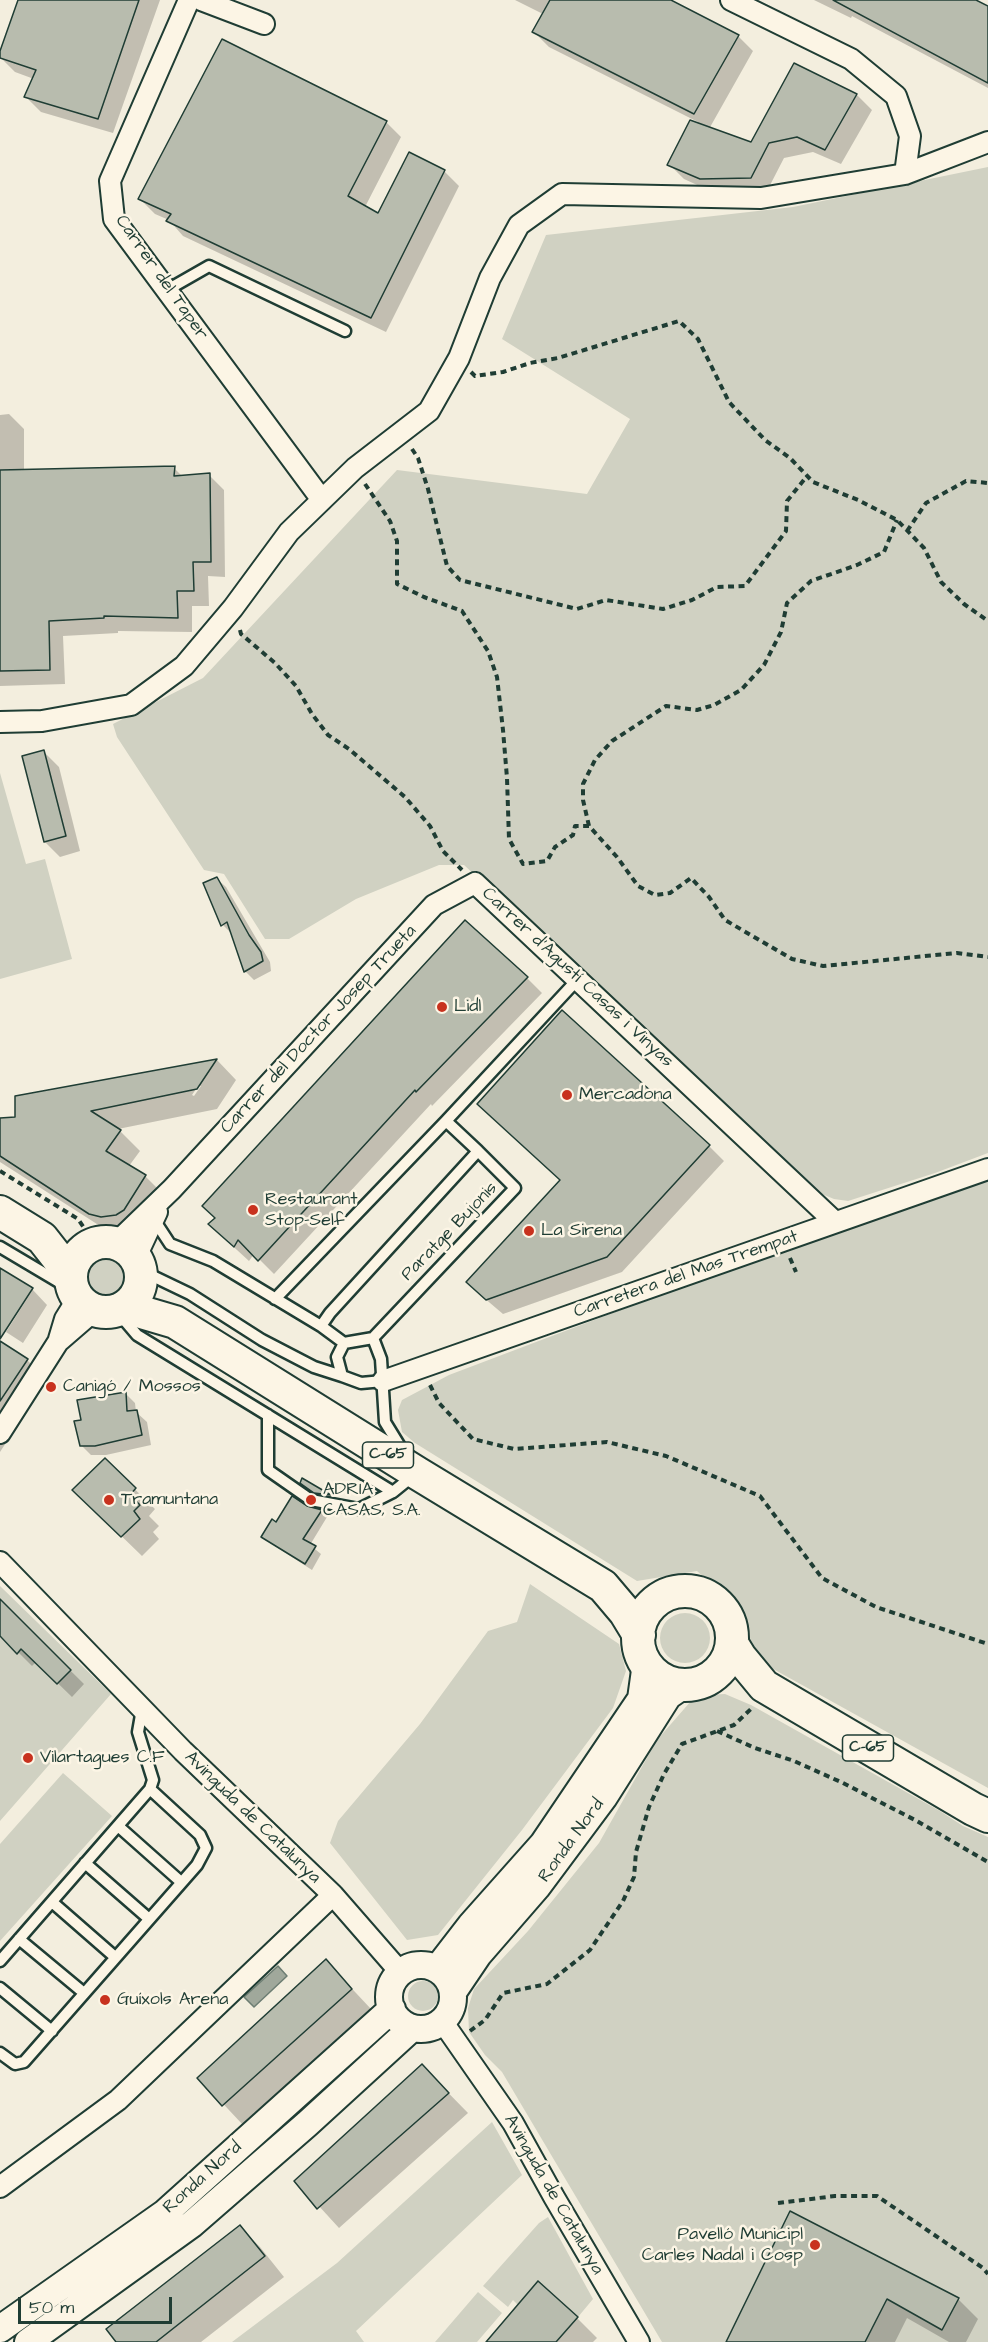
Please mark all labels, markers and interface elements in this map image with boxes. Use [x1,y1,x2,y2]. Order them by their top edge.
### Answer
street label: Carrer del Taper [110,211,212,345]
street label: Carrer d'Agustí Casas i Vinyas [477,883,677,1073]
street label: Carrer del Doctor Josep Trueta [216,921,422,1139]
place label: Lidl [454,996,481,1018]
marker: Lidl [435,1000,449,1014]
place label: Mercadona [579,1084,672,1106]
marker: Mercadona [560,1088,574,1102]
street label: Paratge Bujonis [397,1178,503,1286]
place label: Restaurant Stop-Self [265,1189,358,1232]
marker: Restaurant Stop-Self [246,1203,260,1217]
place label: La Sirena [541,1220,622,1242]
marker: La Sirena [522,1224,536,1238]
street label: Carretera del Mas Trempat [571,1226,801,1324]
place label: Canigó / Mossos [63,1376,201,1398]
marker: Canigó / Mossos [44,1380,58,1394]
road number: C-65 [362,1442,414,1468]
place label: ADRIA CASAS, S.A. [323,1479,421,1522]
place label: Tramuntana [121,1489,218,1511]
marker: Tramuntana [102,1493,116,1507]
marker: ADRIA CASAS, S.A. [304,1493,318,1507]
road number: C-65 [842,1735,894,1761]
place label: Vilartagues C.F [40,1747,165,1769]
street label: Avinguda de Catalunya [179,1747,325,1889]
marker: Vilartagues C.F [21,1751,35,1765]
street label: Ronda Nord [534,1795,610,1887]
place label: Guíxols Arena [117,1989,228,2011]
marker: Guíxols Arena [98,1993,112,2007]
street label: Avinguda de Catalunya [498,2111,608,2279]
street label: Ronda Nord [159,2137,247,2219]
place label: Pavelló Municipl Carles Nadal i Cosp [642,2224,803,2266]
marker: Pavelló Municipl Carles Nadal i Cosp [808,2238,822,2252]
scale bar [21,2285,176,2323]
text: 50 m [29,2295,74,2320]

